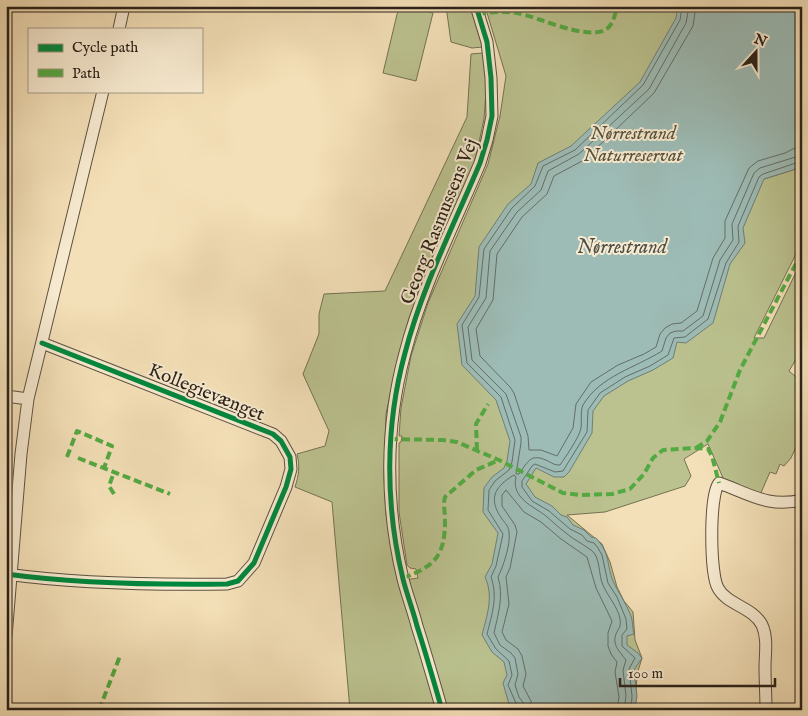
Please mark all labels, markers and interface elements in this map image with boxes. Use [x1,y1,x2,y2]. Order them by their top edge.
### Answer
legend [28,28,202,92]
north arrow [730,28,780,78]
text: N [750,30,769,51]
text: Cycle path [72,38,138,57]
text: Path [72,64,100,83]
park label: Nørrestrand Naturreservat [583,122,684,168]
street label: Georg Rasmussens Vej [396,135,484,308]
water label: Nørrestrand [577,235,669,260]
street label: Kollegievænget [145,359,268,427]
scale bar [620,656,776,688]
text: 100 m [628,664,664,683]

